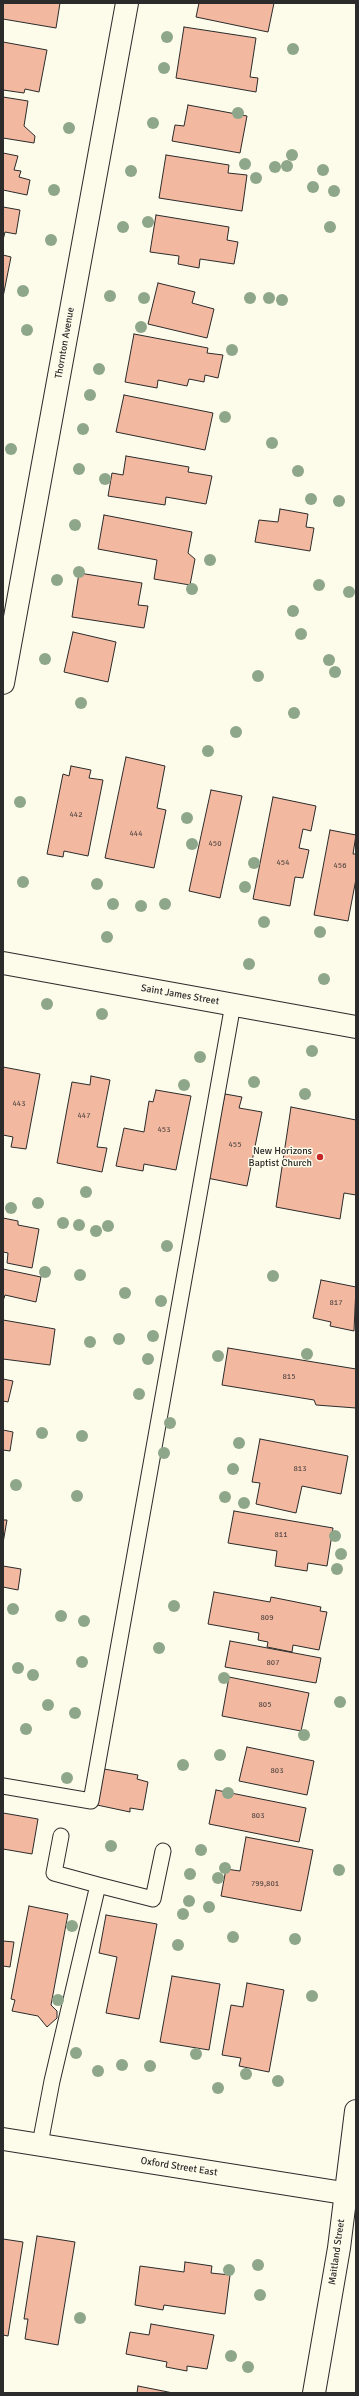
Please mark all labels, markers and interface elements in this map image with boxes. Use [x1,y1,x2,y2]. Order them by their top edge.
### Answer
street label: Thornton Avenue [53,306,77,380]
house number: 442 [70,810,82,820]
house number: 444 [130,829,142,839]
house number: 450 [209,839,221,849]
house number: 454 [277,858,289,868]
house number: 456 [334,861,346,871]
street label: Saint James Street [140,982,220,1008]
house number: 443 [13,1099,25,1109]
house number: 447 [78,1111,90,1121]
house number: 453 [158,1125,170,1135]
house number: 455 [229,1140,241,1150]
place label: New Horizons Baptist Church [249,1145,312,1168]
marker: New Horizons Baptist Church [315,1152,325,1162]
house number: 817 [330,1298,342,1308]
house number: 815 [283,1372,295,1382]
house number: 813 [294,1464,306,1474]
house number: 811 [275,1530,287,1540]
house number: 809 [261,1613,273,1623]
house number: 807 [267,1658,279,1668]
house number: 805 [259,1700,271,1710]
house number: 803 [271,1766,283,1776]
house number: 803 [252,1811,264,1821]
house number: 799,801 [251,1879,279,1889]
street label: Oxford Street East [140,2155,218,2179]
street label: Maitland Street [326,2218,348,2286]

